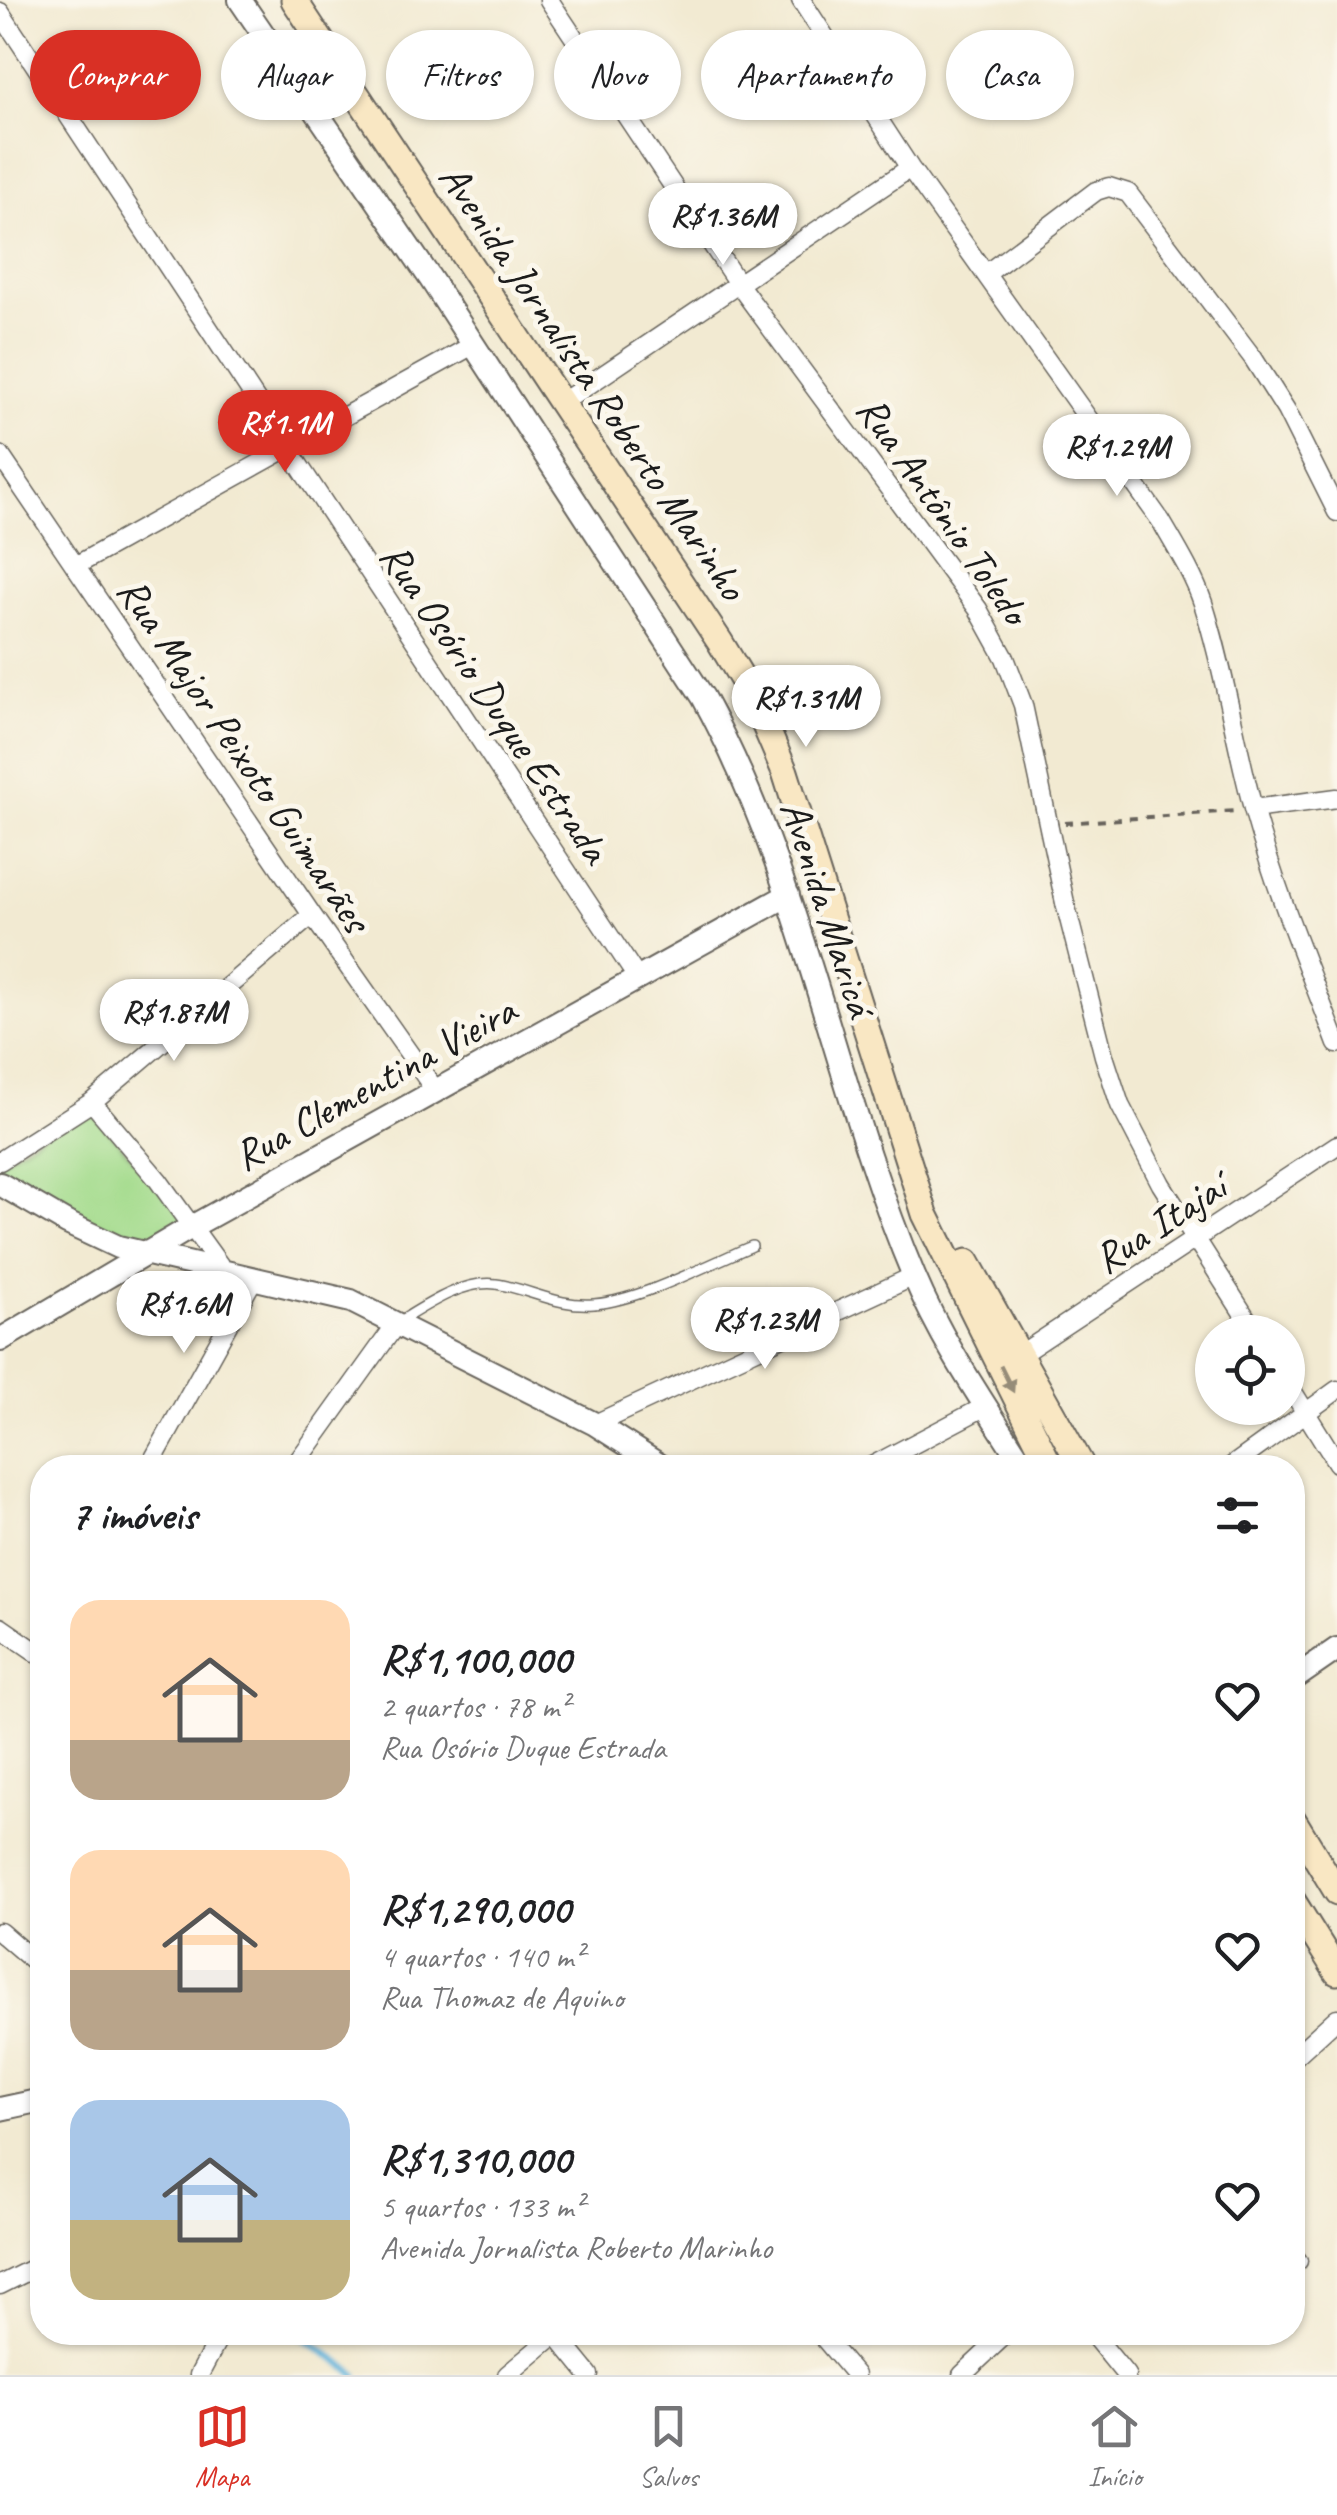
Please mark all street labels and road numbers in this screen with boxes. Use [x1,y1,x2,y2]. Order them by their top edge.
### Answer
street label: Avenida Jornalista Roberto Marinho [427,154,760,612]
street label: Rua Antônio Toledo [845,385,1043,638]
street label: Rua Osório Duque Estrada [368,533,623,875]
street label: Rua Major Peixoto Guimarães [105,567,384,945]
street label: Avenida Maricá [768,794,888,1027]
street label: Rua Clementina Vieira [224,983,527,1183]
street label: Rua Itajaí [1084,1157,1243,1286]

